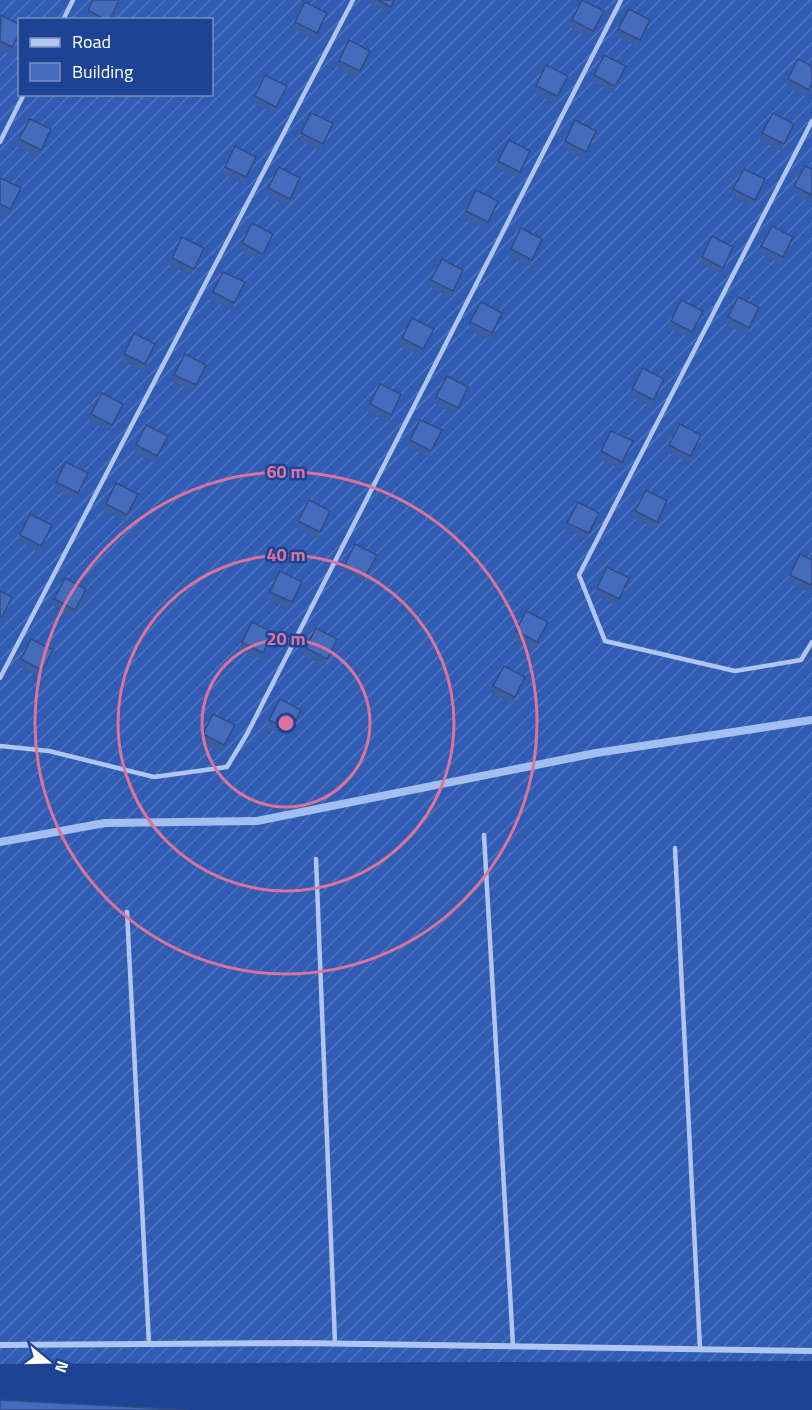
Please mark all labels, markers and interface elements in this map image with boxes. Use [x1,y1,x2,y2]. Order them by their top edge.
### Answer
legend [18,18,213,96]
text: Road [72,28,111,55]
text: Building [72,58,133,85]
text: 60 m [266,458,306,485]
text: 40 m [266,541,306,568]
text: 20 m [266,625,306,652]
centre of rings [276,713,296,733]
north arrow [18,1332,78,1392]
text: N [49,1358,75,1376]

